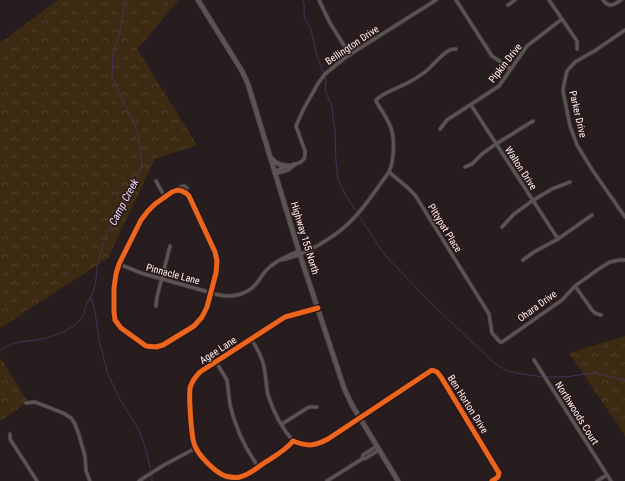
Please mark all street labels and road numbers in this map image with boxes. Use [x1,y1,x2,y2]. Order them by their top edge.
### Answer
street label: Bellington Drive [323,23,381,67]
street label: Pipkin Drive [486,41,524,85]
street label: Parker Drive [567,90,589,139]
street label: Walton Drive [503,144,539,192]
street label: Highway 155 North [289,200,321,276]
street label: Pittypat Place [426,202,464,254]
street label: Pinnacle Lane [145,262,201,287]
street label: Ohara Drive [515,288,559,324]
street label: Agee Lane [198,334,239,366]
street label: Ben Horton Drive [446,373,491,435]
street label: Northwoods Court [553,379,601,447]

